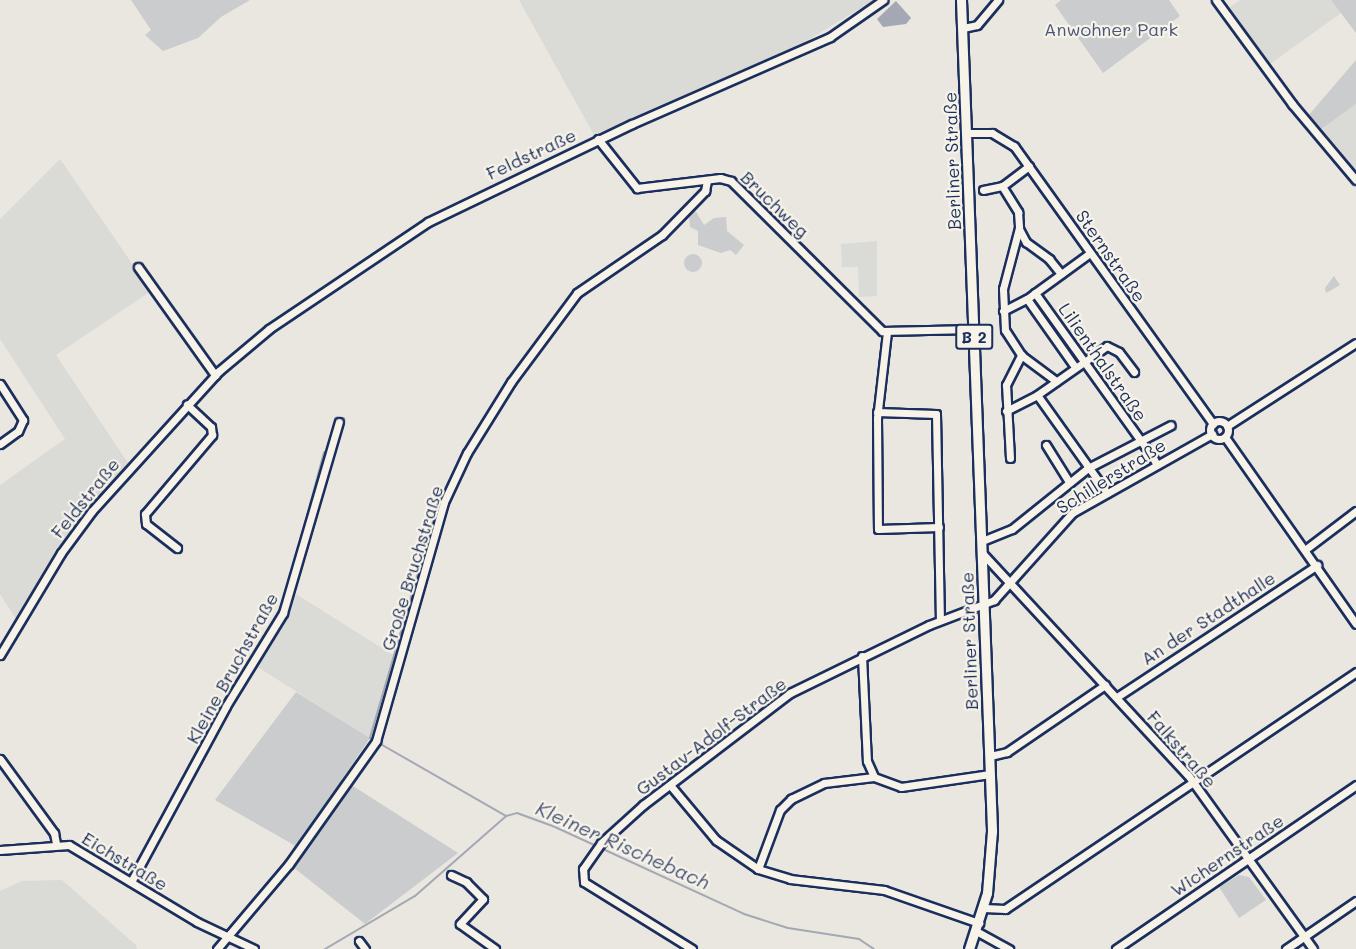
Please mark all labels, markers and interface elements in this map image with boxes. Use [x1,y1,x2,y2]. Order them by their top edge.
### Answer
park label: Anwohner Park [1044,18,1178,40]
street label: Berliner Straße [939,92,965,230]
street label: Feldstraße [483,124,579,184]
street label: Bruchweg [736,166,814,242]
street label: Sternstraße [1071,206,1151,306]
street label: Lilienthalstraße [1054,299,1152,425]
road number: B 2 [954,324,994,350]
street label: Schillerstraße [1052,434,1170,518]
street label: Feldstraße [46,454,124,542]
street label: Große Bruchstraße [377,483,447,653]
street label: An der Stadthalle [1137,567,1279,669]
street label: Berliner Straße [956,572,982,710]
street label: Kleine Bruchstraße [182,589,282,747]
street label: Gustav-Adolf-Straße [632,672,790,800]
street label: Falkstraße [1143,706,1221,792]
water label: Kleiner Rischebach [532,796,714,894]
street label: Wichernstraße [1166,809,1288,901]
street label: Eichstraße [78,827,172,895]

